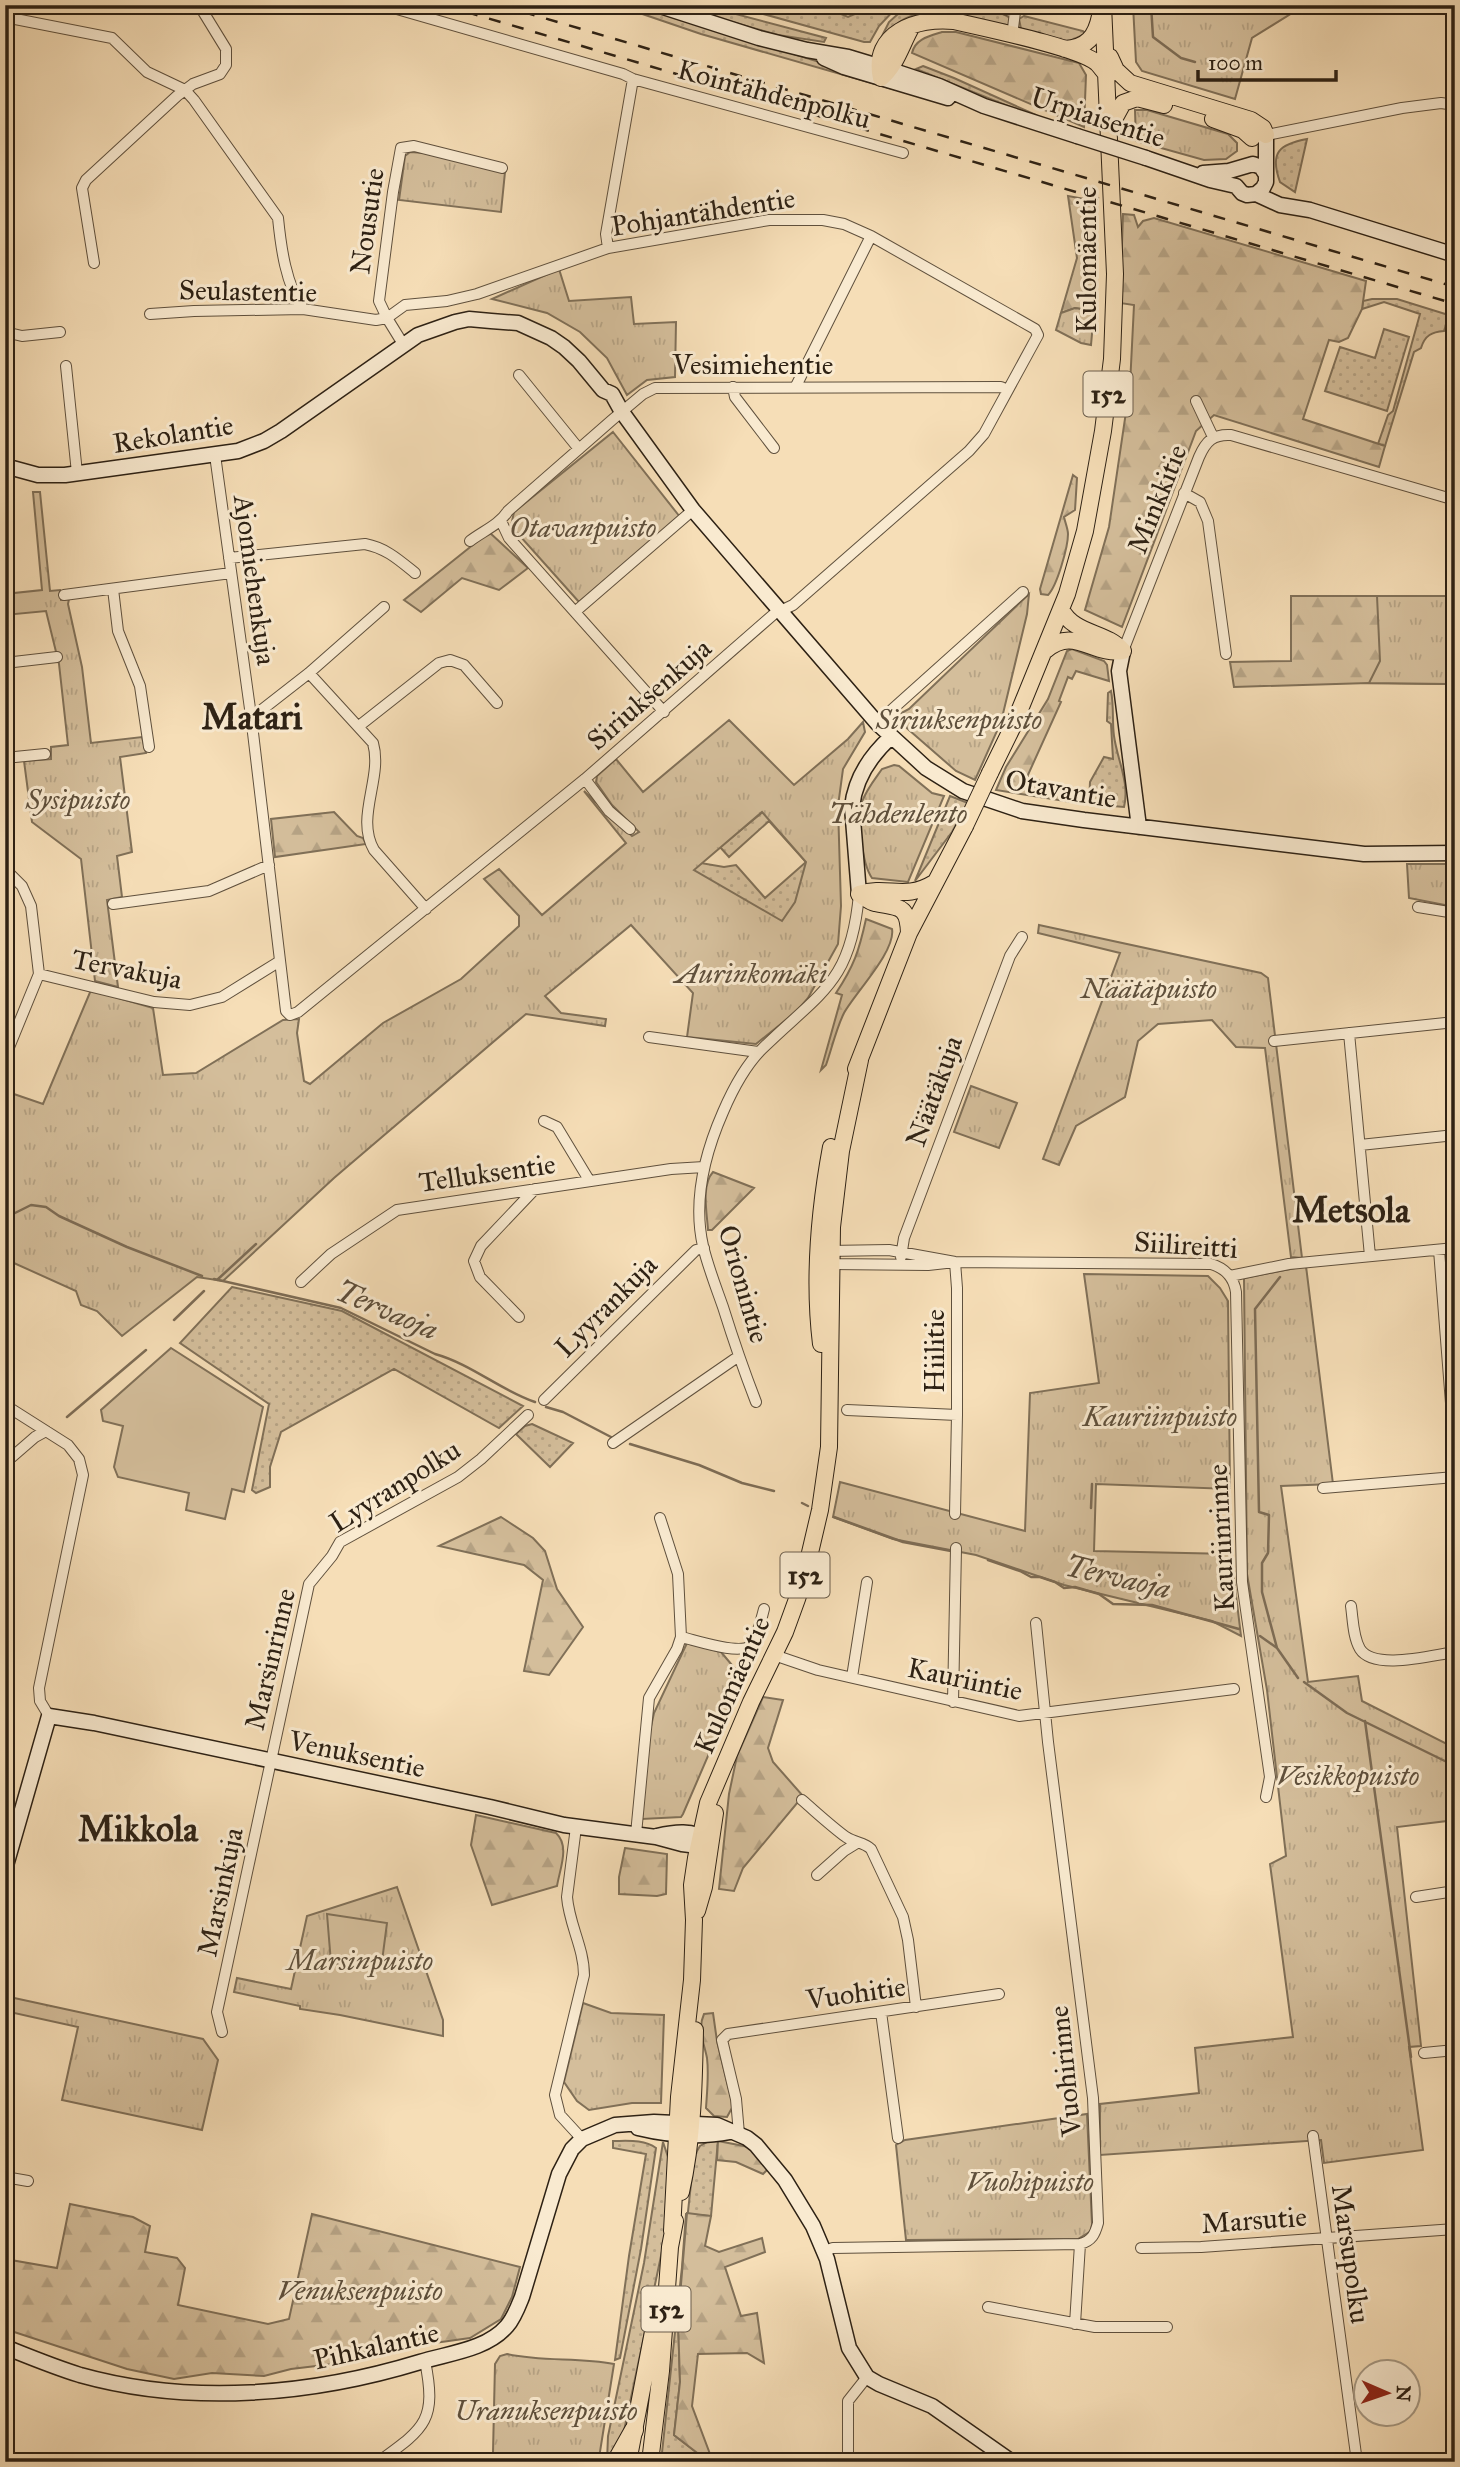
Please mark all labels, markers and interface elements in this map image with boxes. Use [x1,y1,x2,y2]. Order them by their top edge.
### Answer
scale bar [1198,38,1336,82]
text: 100 m [1208,50,1263,76]
street label: Kointähdenpolku [674,51,874,137]
street label: Urpiaisentie [1026,79,1170,155]
street label: Nousutie [342,166,392,276]
street label: Pohjantähdentie [608,180,798,244]
street label: Kulomäentie [1069,186,1104,334]
street label: Seulastentie [179,272,317,310]
street label: Vesimiehentie [671,347,834,382]
road number: 152 [1084,372,1132,416]
street label: Rekolantie [110,407,236,461]
street label: Minkkitie [1119,439,1195,559]
street label: Ajomiehenkuja [226,492,284,667]
park label: Otavanpuisto [510,510,657,545]
street label: Siriuksenkuja [580,630,718,758]
district label: Matari [202,696,303,739]
park label: Siriuksenpuisto [875,702,1042,737]
street label: Otavantie [1003,762,1119,816]
park label: Sysipuisto [25,782,131,817]
park label: Tähdenlento [829,796,968,831]
street label: Tervakuja [69,941,185,997]
park label: Aurinkomäki [672,956,827,991]
park label: Näätäpuisto [1079,971,1217,1006]
street label: Näätäkuja [898,1031,970,1151]
street label: Telluksentie [416,1146,558,1200]
district label: Metsola [1292,1189,1411,1232]
street label: Orionintie [711,1221,777,1347]
street label: Siilireitti [1133,1224,1239,1266]
street label: Lyyrankuja [547,1247,665,1365]
water label: Tervaoja [330,1272,444,1348]
street label: Hiilitie [917,1309,952,1393]
park label: Kauriinpuisto [1081,1399,1237,1434]
street label: Lyyranpolku [323,1432,467,1540]
street label: Kauriinrinne [1200,1463,1242,1613]
water label: Tervaoja [1062,1547,1174,1607]
road number: 152 [780,1552,830,1598]
street label: Marsinrinne [237,1585,303,1733]
street label: Kulomäentie [686,1611,778,1759]
street label: Kauriintie [904,1650,1026,1708]
street label: Venuksentie [285,1722,428,1785]
park label: Vesikkopuisto [1277,1758,1420,1793]
district label: Mikkola [78,1808,199,1851]
street label: Marsinkuja [189,1824,251,1960]
park label: Marsinpuisto [284,1943,433,1978]
street label: Vuohitie [803,1969,908,2017]
street label: Vuohirinne [1041,2004,1089,2139]
park label: Vuohipuisto [966,2164,1094,2199]
street label: Marsupolku [1324,2182,1378,2326]
street label: Marsutie [1200,2199,1308,2241]
park label: Venuksenpuisto [277,2273,443,2308]
road number: 152 [642,2286,690,2332]
street label: Pihkalantie [310,2315,442,2377]
north arrow [1352,2358,1422,2428]
text: N [1392,2385,1415,2402]
park label: Uranuksenpuisto [454,2393,638,2428]

